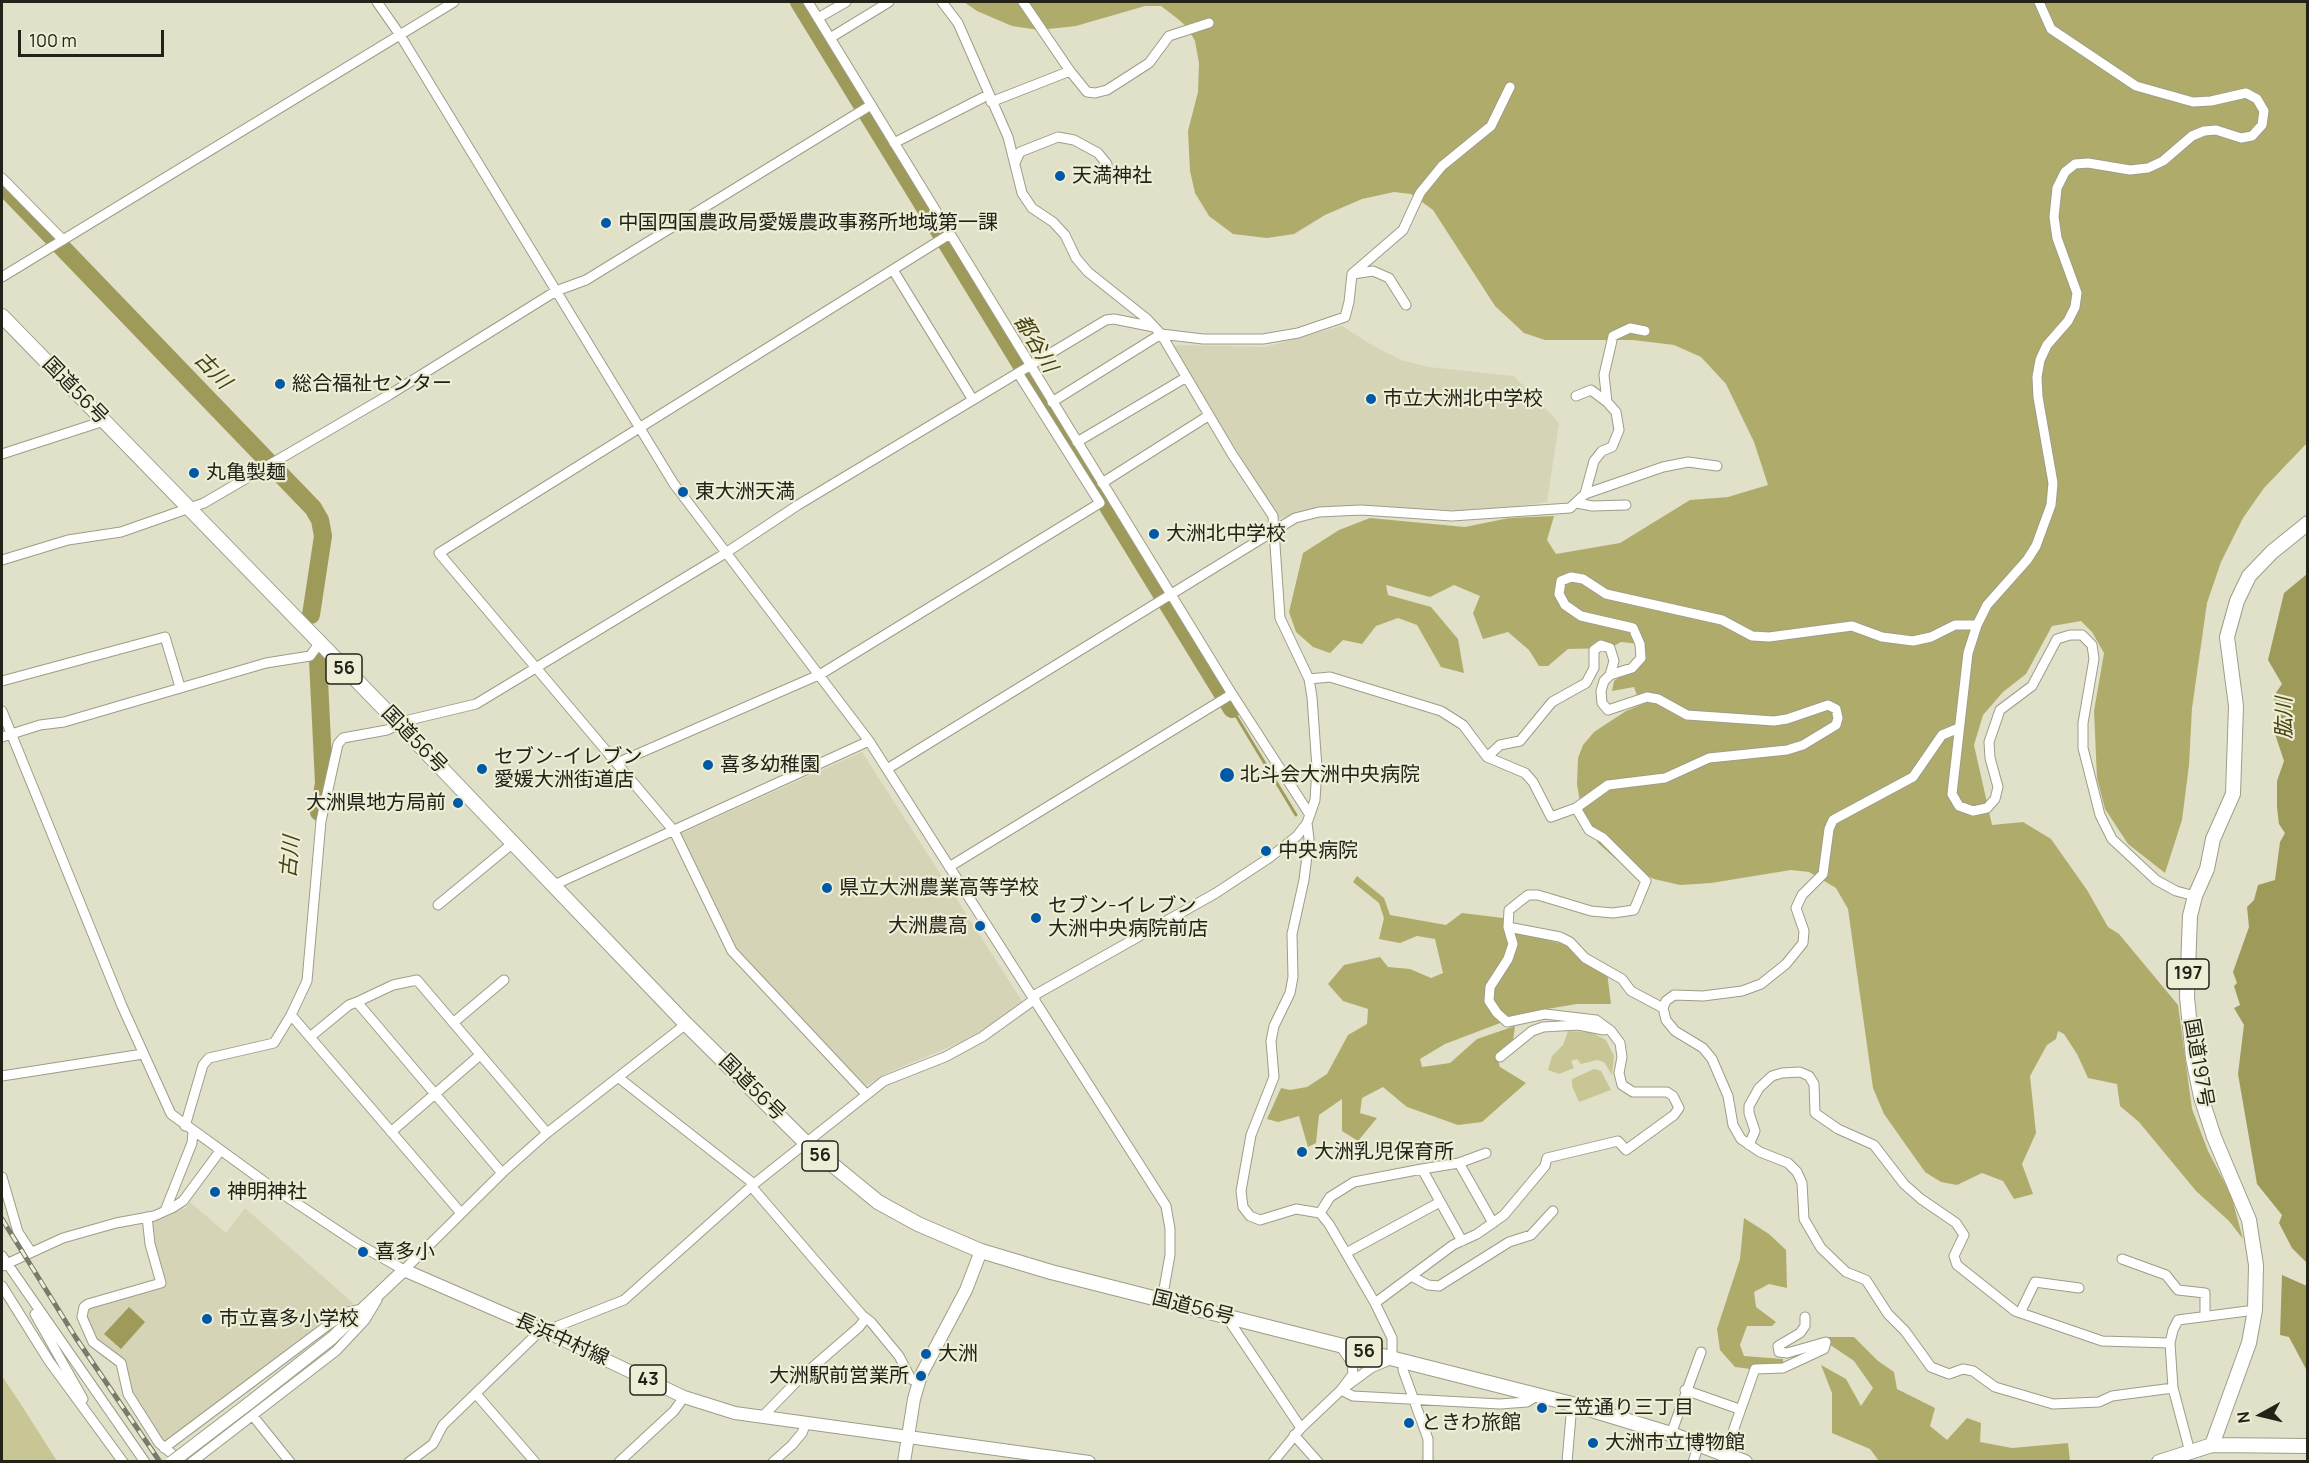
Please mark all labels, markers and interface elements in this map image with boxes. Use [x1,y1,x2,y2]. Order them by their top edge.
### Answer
scale bar [21,18,166,56]
text: 100 m [29,28,77,52]
place label: 天満神社 [1072,164,1152,188]
marker: 天満神社 [1053,169,1067,183]
place label: 中国四国農政局愛媛農政事務所地域第一課 [618,211,998,235]
marker: 中国四国農政局愛媛農政事務所地域第一課 [599,216,613,230]
water label: 都谷川 [1008,311,1062,377]
water label: 古川 [188,347,236,395]
street label: 国道56号 [37,352,113,430]
place label: 総合福祉センター [292,372,452,396]
marker: 総合福祉センター [273,377,287,391]
place label: 市立大洲北中学校 [1383,387,1543,411]
marker: 市立大洲北中学校 [1364,392,1378,406]
place label: 丸亀製麺 [206,461,286,485]
marker: 丸亀製麺 [187,466,201,480]
place label: 東大洲天満 [695,480,795,504]
marker: 東大洲天満 [676,485,690,499]
place label: 大洲北中学校 [1166,522,1286,546]
marker: 大洲北中学校 [1147,527,1161,541]
road number: 56 [326,654,362,684]
water label: 肱川 [2272,697,2298,739]
street label: 国道56号 [376,701,452,779]
place label: セブン-イレブン 愛媛大洲街道店 [494,745,642,792]
place label: 喜多幼稚園 [720,753,820,777]
marker: 喜多幼稚園 [701,758,715,772]
marker: セブン-イレブン 愛媛大洲街道店 [475,762,489,776]
place label: 北斗会大洲中央病院 [1240,763,1420,787]
marker: 北斗会大洲中央病院 [1218,766,1236,784]
place label: 大洲県地方局前 [306,791,446,815]
marker: 大洲県地方局前 [451,796,465,810]
water label: 古川 [277,835,305,879]
place label: 中央病院 [1278,839,1358,863]
marker: 中央病院 [1259,844,1273,858]
place label: 県立大洲農業高等学校 [839,876,1039,900]
marker: 県立大洲農業高等学校 [820,881,834,895]
place label: セブン-イレブン 大洲中央病院前店 [1048,894,1208,941]
marker: セブン-イレブン 大洲中央病院前店 [1029,911,1043,925]
place label: 大洲農高 [888,914,968,938]
marker: 大洲農高 [973,919,987,933]
road number: 197 [2167,959,2209,989]
street label: 国道197号 [2178,1017,2218,1109]
street label: 国道56号 [714,1050,790,1126]
place label: 大洲乳児保育所 [1314,1140,1454,1164]
road number: 56 [802,1141,838,1171]
marker: 大洲乳児保育所 [1295,1145,1309,1159]
place label: 神明神社 [227,1180,307,1204]
marker: 神明神社 [208,1185,222,1199]
place label: 喜多小 [375,1240,435,1264]
marker: 喜多小 [356,1245,370,1259]
street label: 国道56号 [1149,1286,1237,1330]
place label: 市立喜多小学校 [219,1307,359,1331]
street label: 長浜中村線 [511,1309,613,1371]
marker: 市立喜多小学校 [200,1312,214,1326]
road number: 56 [1346,1337,1382,1367]
place label: 大洲 [938,1342,978,1366]
marker: 大洲 [919,1347,933,1361]
place label: 大洲駅前営業所 [769,1364,909,1388]
road number: 43 [630,1365,666,1395]
marker: 大洲駅前営業所 [914,1369,928,1383]
north arrow [2231,1385,2291,1445]
place label: 三笠通り三丁目 [1554,1396,1694,1420]
marker: 三笠通り三丁目 [1535,1401,1549,1415]
text: N [2231,1410,2255,1425]
place label: ときわ旅館 [1421,1411,1521,1435]
marker: ときわ旅館 [1402,1416,1416,1430]
place label: 大洲市立博物館 [1605,1431,1745,1455]
marker: 大洲市立博物館 [1586,1436,1600,1450]

